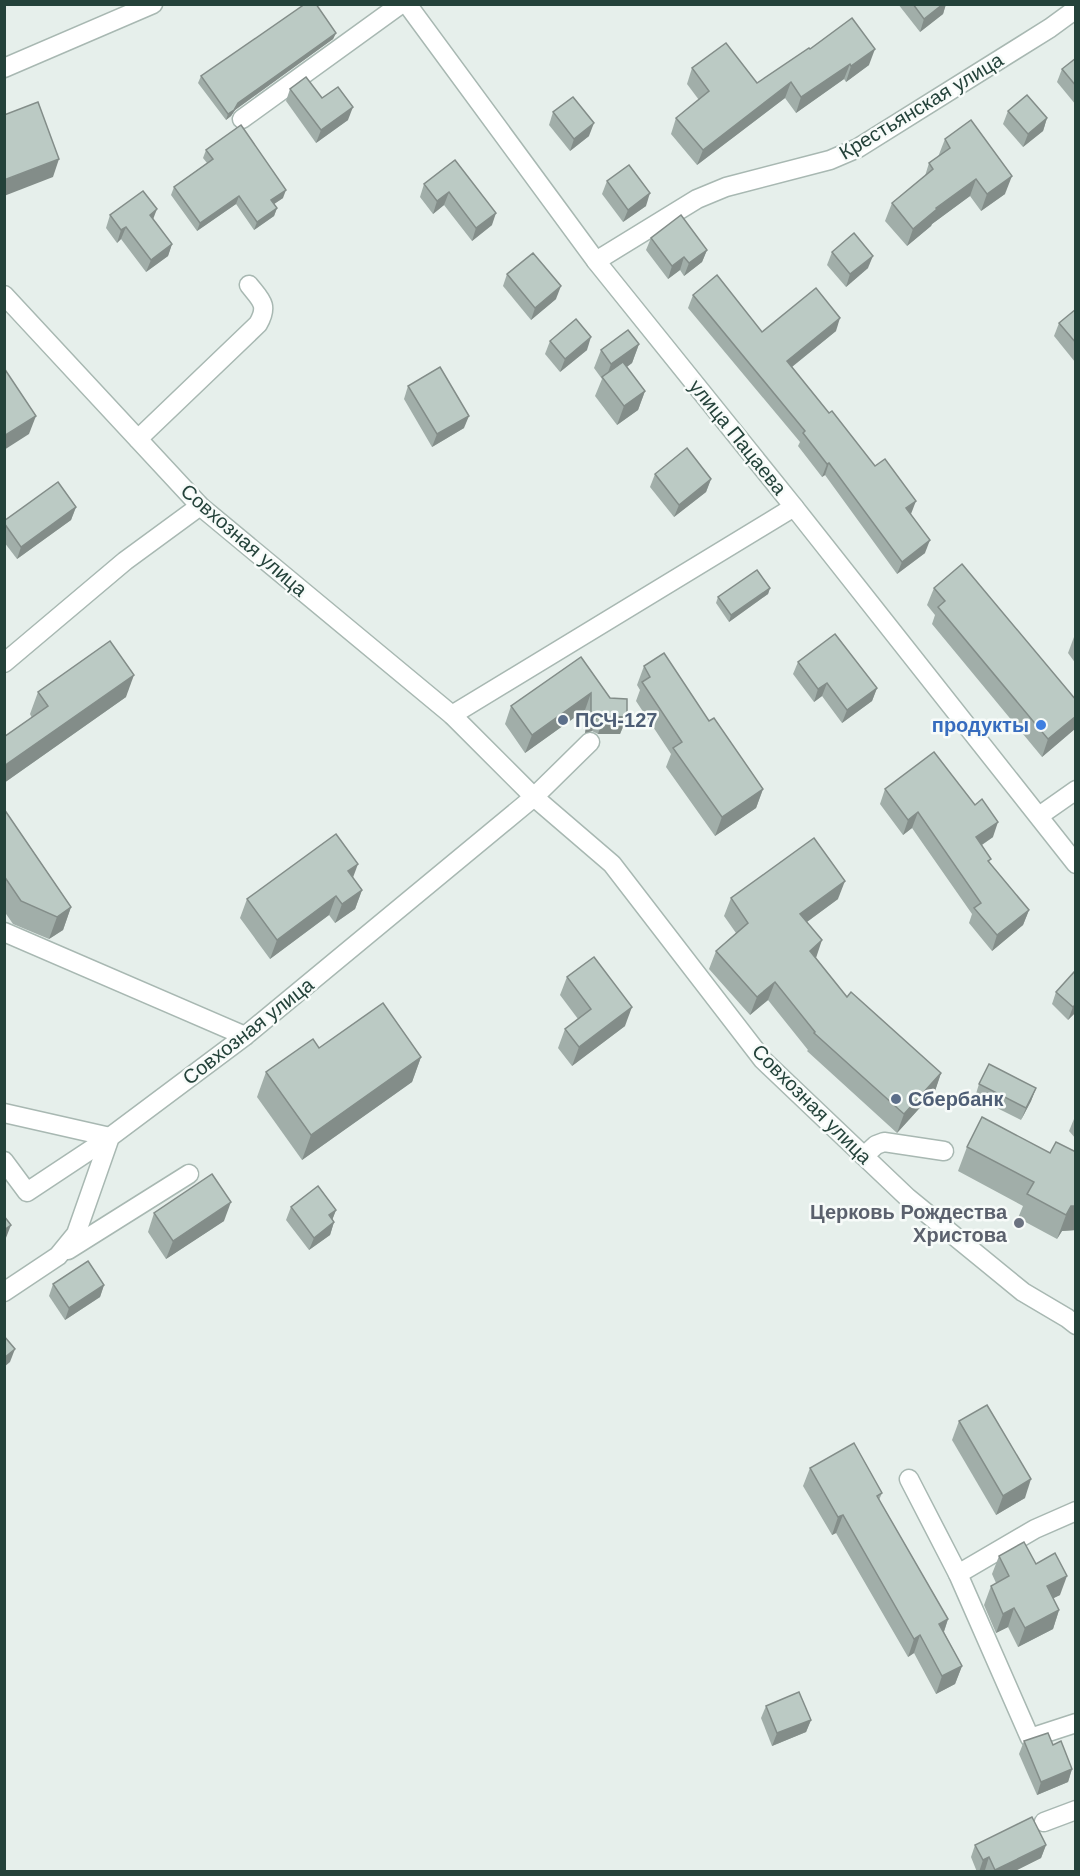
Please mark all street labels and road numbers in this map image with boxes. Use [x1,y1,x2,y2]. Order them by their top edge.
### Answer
street label: Крестьянская улица [835,48,1008,164]
street label: улица Пацаева [685,375,792,499]
street label: Совхозная улица [177,479,312,601]
street label: Совхозная улица [178,973,318,1089]
street label: Совхозная улица [748,1040,877,1169]

